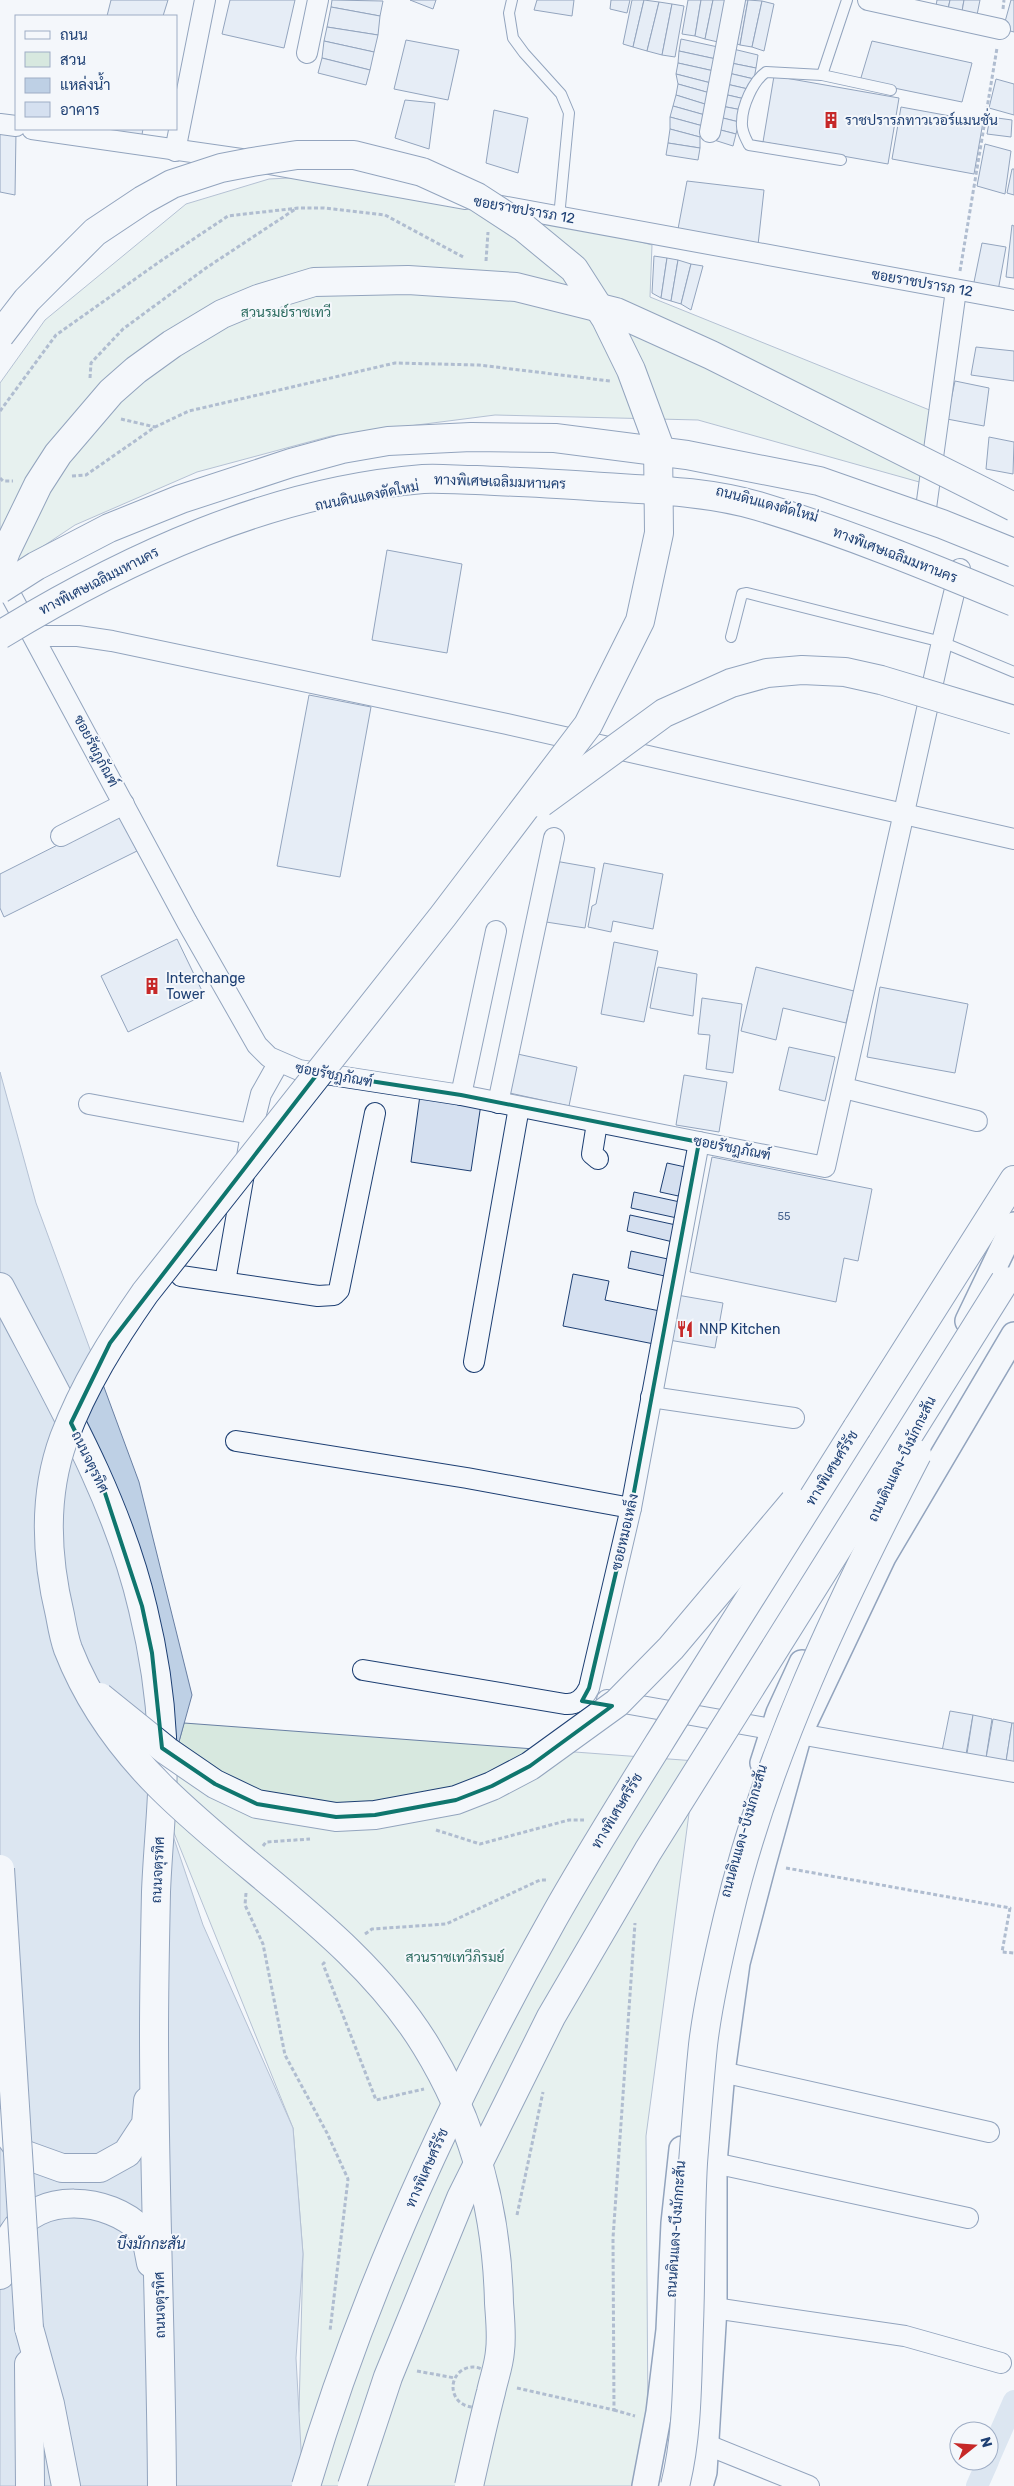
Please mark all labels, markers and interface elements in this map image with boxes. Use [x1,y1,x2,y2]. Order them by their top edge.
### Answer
legend [15,15,178,130]
text: ถนน [60,26,88,44]
text: สวน [60,51,86,69]
text: แหล่งน้ำ [60,72,111,94]
text: อาคาร [60,101,100,119]
place label: ราชปรารภทาวเวอร์แมนชั่น [845,108,998,129]
building icon: ราชปรารภทาวเวอร์แมนชั่น [821,110,841,130]
street label: ซอยราชปรารภ 12 [472,193,576,227]
street label: ซอยราชปรารภ 12 [870,266,974,300]
park label: สวนรมย์ราชเทวี [241,303,331,321]
street label: ทางพิเศษเฉลิมมหานคร [434,471,567,493]
street label: ถนนดินแดงตัดใหม่ [314,478,420,514]
street label: ถนนดินแดงตัดใหม่ [714,482,820,526]
street label: ทางพิเศษเฉลิมมหานคร [830,523,960,587]
street label: ทางพิเศษเฉลิมมหานคร [36,543,162,619]
street label: ซอยรัชฎภัณฑ์ [70,712,123,790]
place label: Interchange Tower [166,970,246,1003]
building icon: Interchange Tower [142,976,162,996]
street label: ซอยรัชฎภัณฑ์ [294,1058,375,1091]
street label: ซอยรัชฎภัณฑ์ [692,1131,773,1164]
house number: 55 [777,1210,791,1223]
restaurant icon: NNP Kitchen [675,1319,695,1339]
place label: NNP Kitchen [699,1321,780,1338]
street label: ถนนดินแดง-บึงมักกะสัน [864,1393,940,1524]
street label: ทางพิเศษศรีรัช [801,1427,862,1509]
street label: ถนนจตุรทิศ [67,1428,112,1496]
street label: ซอยหมอเหล็ง [607,1492,642,1572]
street label: ถนนดินแดง-บึงมักกะสัน [717,1763,771,1899]
street label: ทางพิเศษศรีรัช [587,1770,646,1852]
street label: ถนนจตุรทิศ [148,1836,169,1904]
park label: สวนราชเทวีภิรมย์ [406,1948,504,1966]
street label: ทางพิเศษศรีรัช [401,2125,452,2210]
street label: ถนนดินแดง-บึงมักกะสัน [663,2160,689,2298]
water label: บึงมักกะสัน [116,2234,186,2253]
street label: ถนนจตุรทิศ [151,2272,170,2338]
north arrow [949,2421,999,2471]
text: N [976,2435,996,2450]

